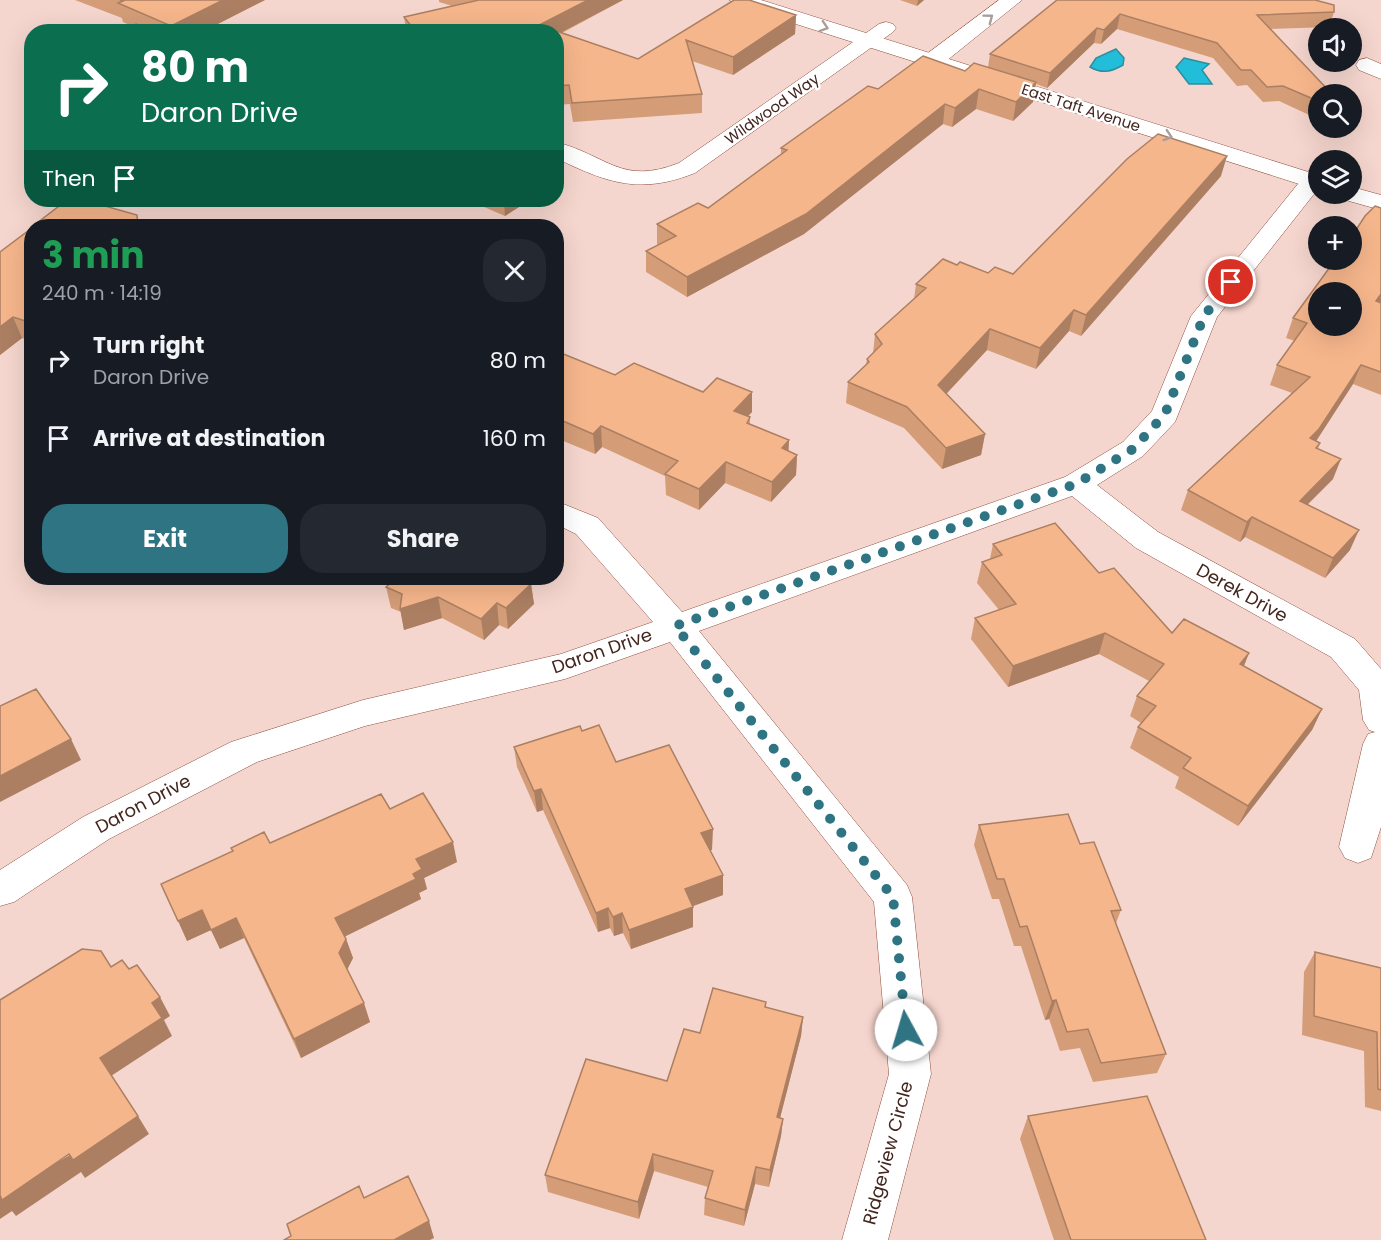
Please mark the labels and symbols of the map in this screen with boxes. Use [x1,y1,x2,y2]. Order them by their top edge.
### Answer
one-way arrow [982,14,993,25]
one-way arrow [818,20,829,32]
street label: Wildwood Way [720,68,824,149]
street label: East Taft Avenue [1019,78,1143,137]
one-way arrow [1162,129,1173,141]
pin [1205,256,1256,307]
street label: Derek Drive [1192,557,1292,628]
street label: Daron Drive [548,622,655,679]
street label: Daron Drive [91,768,195,839]
position arrow [874,998,938,1062]
street label: Ridgeview Circle [856,1078,919,1227]

